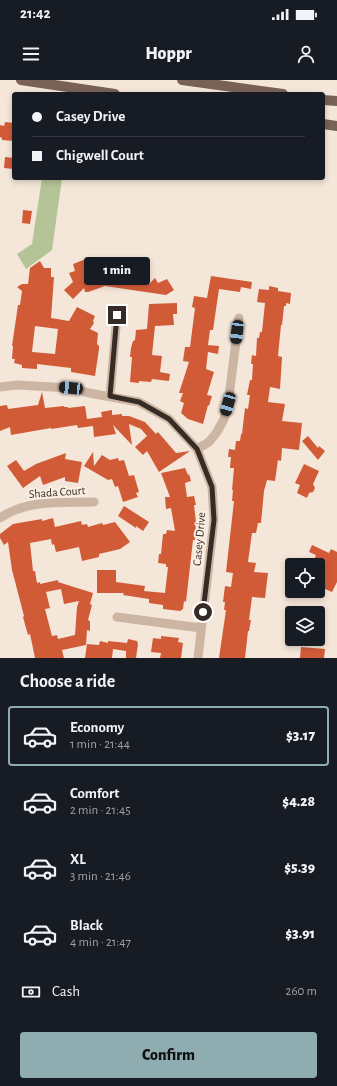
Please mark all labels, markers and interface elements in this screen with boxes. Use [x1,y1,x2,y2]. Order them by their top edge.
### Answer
text: 21:42 [20,6,51,21]
icon: menu [20,43,42,65]
icon: person [295,43,317,65]
text: Hoppr [145,45,192,63]
text: Casey Drive [56,109,125,124]
text: Chigwell Court [56,148,144,163]
callout: 1 min [84,257,150,285]
text: 1 min [103,264,131,277]
route end [108,306,126,324]
car [230,319,244,345]
car [59,381,83,395]
car [219,391,237,417]
street label: Shada Court [28,484,86,500]
street label: Casey Drive [191,512,208,566]
map controls [285,558,325,646]
button: locate [285,558,325,598]
route start [194,603,212,621]
button: layers [285,606,325,646]
text: Choose a ride [20,673,115,691]
icon: car [22,718,58,754]
text: Economy [70,720,124,735]
text: $3.17 [286,728,315,743]
text: 1 min · 21:44 [70,738,130,751]
icon: car [22,784,58,820]
text: Comfort [70,786,119,801]
text: $4.28 [282,794,315,809]
text: 2 min · 21:45 [70,804,131,817]
icon: car [22,850,58,886]
text: XL [70,852,86,867]
text: $5.39 [284,860,315,875]
text: 3 min · 21:46 [70,870,131,883]
icon: car [22,916,58,952]
text: Black [70,918,103,933]
text: $3.91 [285,926,315,941]
text: 4 min · 21:47 [70,936,131,949]
icon: cash [20,981,42,1003]
text: Cash [52,984,80,999]
text: 260 m [286,985,317,998]
button: Confirm [20,1032,317,1078]

